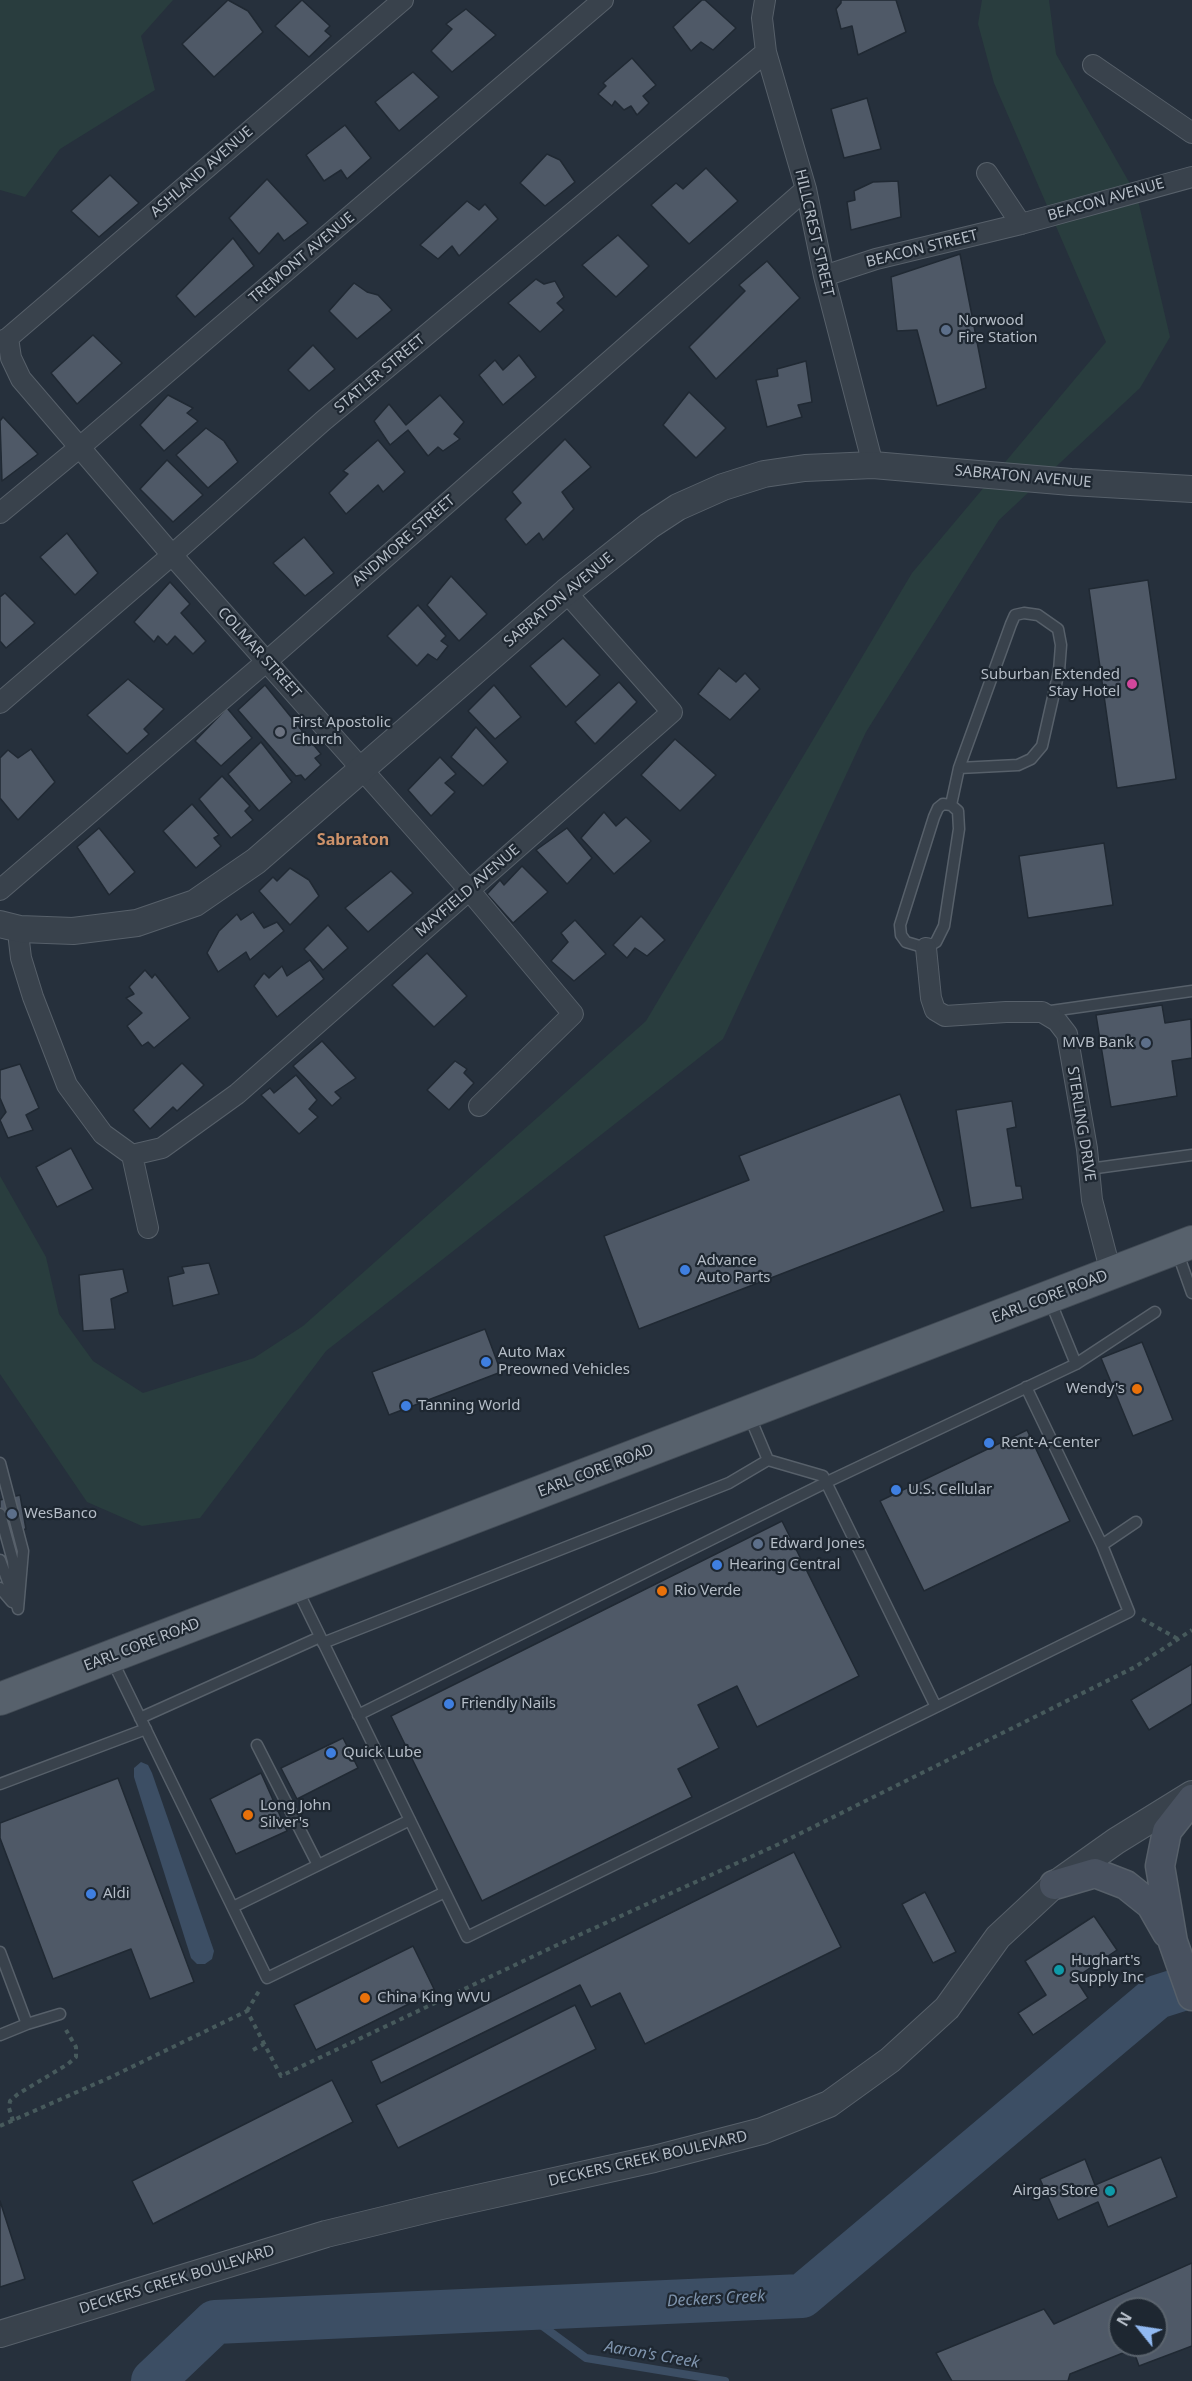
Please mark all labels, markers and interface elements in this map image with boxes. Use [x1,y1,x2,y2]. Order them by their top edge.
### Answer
street label: ASHLAND AVENUE [147,123,257,221]
street label: HILLCREST STREET [791,168,837,298]
street label: BEACON AVENUE [1046,175,1166,225]
street label: TREMONT AVENUE [246,209,358,307]
street label: BEACON STREET [864,226,980,272]
place label: Norwood Fire Station [958,312,1038,347]
marker: Norwood Fire Station [939,323,953,337]
street label: STATLER STREET [331,331,429,417]
street label: SABRATON AVENUE [954,462,1092,492]
street label: ANDMORE STREET [349,492,459,590]
street label: SABRATON AVENUE [501,549,617,651]
street label: COLMAR STREET [213,604,305,702]
place label: Suburban Extended Stay Hotel [981,666,1120,701]
marker: Suburban Extended Stay Hotel [1125,677,1139,691]
place label: First Apostolic Church [292,714,391,749]
marker: First Apostolic Church [273,725,287,739]
district label: Sabraton [317,830,389,850]
street label: MAYFIELD AVENUE [412,841,524,941]
place label: MVB Bank [1062,1034,1134,1052]
marker: MVB Bank [1139,1036,1153,1050]
street label: STERLING DRIVE [1063,1065,1099,1183]
place label: Advance Auto Parts [697,1252,771,1287]
marker: Advance Auto Parts [678,1263,692,1277]
street label: EARL CORE ROAD [989,1267,1111,1327]
place label: Auto Max Preowned Vehicles [498,1344,630,1379]
marker: Auto Max Preowned Vehicles [479,1355,493,1369]
place label: Wendy's [1066,1380,1125,1398]
marker: Wendy's [1130,1382,1144,1396]
place label: Tanning World [418,1397,520,1415]
marker: Tanning World [399,1399,413,1413]
place label: Rent-A-Center [1001,1434,1100,1452]
marker: Rent-A-Center [982,1436,996,1450]
street label: EARL CORE ROAD [535,1441,657,1501]
place label: U.S. Cellular [908,1481,992,1499]
marker: U.S. Cellular [889,1483,903,1497]
place label: WesBanco [24,1505,97,1523]
marker: WesBanco [5,1507,19,1521]
place label: Edward Jones [770,1535,865,1553]
marker: Edward Jones [751,1537,765,1551]
place label: Hearing Central [729,1556,840,1574]
marker: Hearing Central [710,1558,724,1572]
place label: Rio Verde [674,1582,741,1600]
marker: Rio Verde [655,1584,669,1598]
street label: EARL CORE ROAD [81,1615,203,1675]
place label: Friendly Nails [461,1695,556,1713]
marker: Friendly Nails [442,1697,456,1711]
place label: Quick Lube [343,1744,422,1762]
marker: Quick Lube [324,1746,338,1760]
place label: Long John Silver's [260,1797,331,1832]
marker: Long John Silver's [241,1808,255,1822]
place label: Aldi [103,1885,130,1903]
marker: Aldi [84,1887,98,1901]
place label: Hughart's Supply Inc [1071,1952,1144,1987]
marker: Hughart's Supply Inc [1052,1963,1066,1977]
place label: China King WVU [377,1989,491,2007]
marker: China King WVU [358,1991,372,2005]
street label: DECKERS CREEK BOULEVARD [547,2127,749,2191]
place label: Airgas Store [1013,2182,1098,2200]
marker: Airgas Store [1103,2184,1117,2198]
street label: DECKERS CREEK BOULEVARD [77,2242,277,2318]
water label: Deckers Creek [666,2287,766,2311]
north arrow [1108,2297,1168,2357]
text: N [1111,2308,1137,2330]
water label: Aaron's Creek [603,2337,701,2373]

